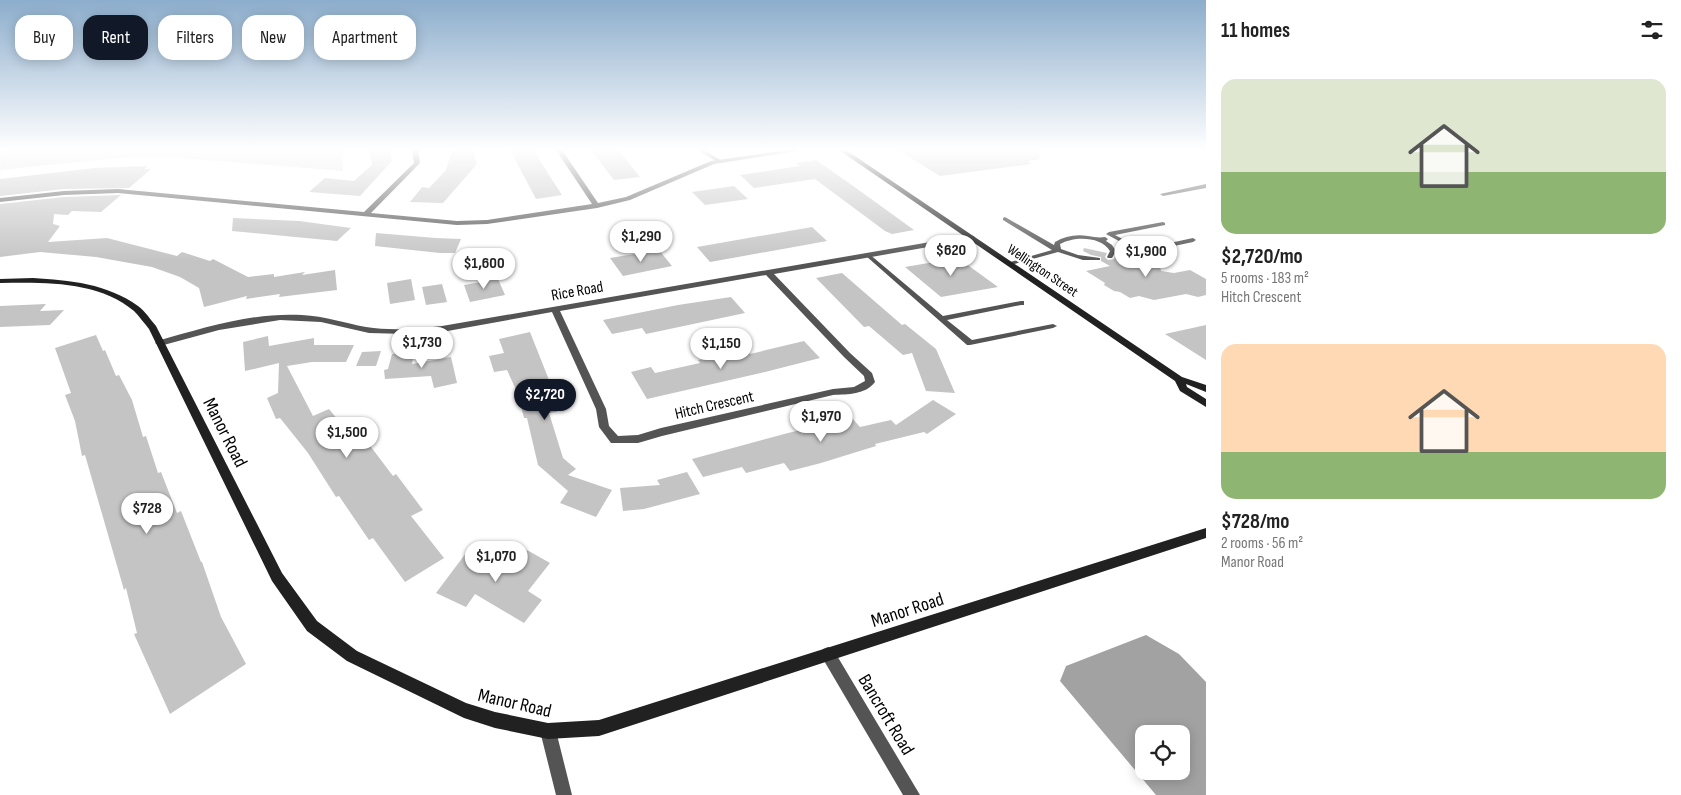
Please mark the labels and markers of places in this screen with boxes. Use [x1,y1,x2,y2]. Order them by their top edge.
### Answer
pin: $1,290 [600,220,682,263]
pin: $620 [921,234,981,277]
pin: $1,900 [1105,236,1187,278]
pin: $1,600 [443,248,525,290]
pin: $1,730 [381,326,463,369]
pin: $1,150 [680,328,762,370]
pin: $2,720 [504,378,586,421]
pin: $1,970 [780,400,862,443]
pin: $1,500 [306,416,388,459]
pin: $728 [117,492,177,535]
pin: $1,070 [455,540,537,583]

